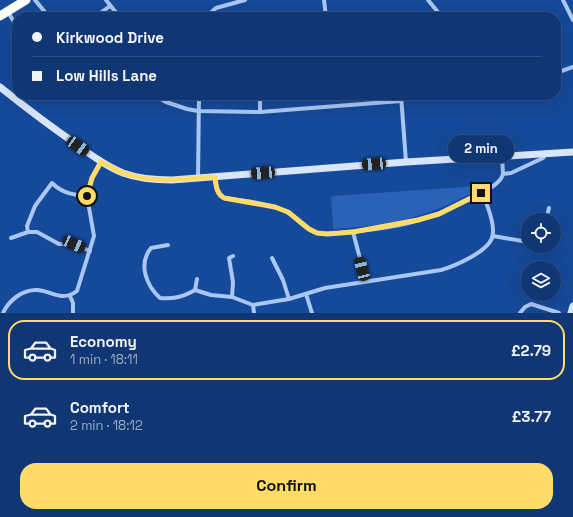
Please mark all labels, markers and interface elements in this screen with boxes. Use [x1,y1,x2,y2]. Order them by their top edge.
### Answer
text: Kirkwood Drive [56,28,164,47]
text: Low Hills Lane [56,66,157,85]
car [65,134,91,158]
callout: 2 min [448,135,514,163]
text: 2 min [464,140,498,157]
car [362,157,386,171]
car [251,166,275,180]
route end [472,184,490,202]
route start [78,187,96,205]
map controls [521,213,561,301]
button: locate [521,213,561,253]
car [61,234,87,254]
car [353,256,371,282]
button: layers [521,261,561,301]
icon: car [22,332,58,368]
text: Economy [70,332,137,351]
text: £2.79 [511,341,551,360]
text: 1 min · 18:11 [70,351,138,368]
icon: car [22,398,58,434]
text: Comfort [70,398,130,417]
text: £3.77 [512,407,551,426]
text: 2 min · 18:12 [70,417,143,434]
button: Confirm [20,463,553,509]

